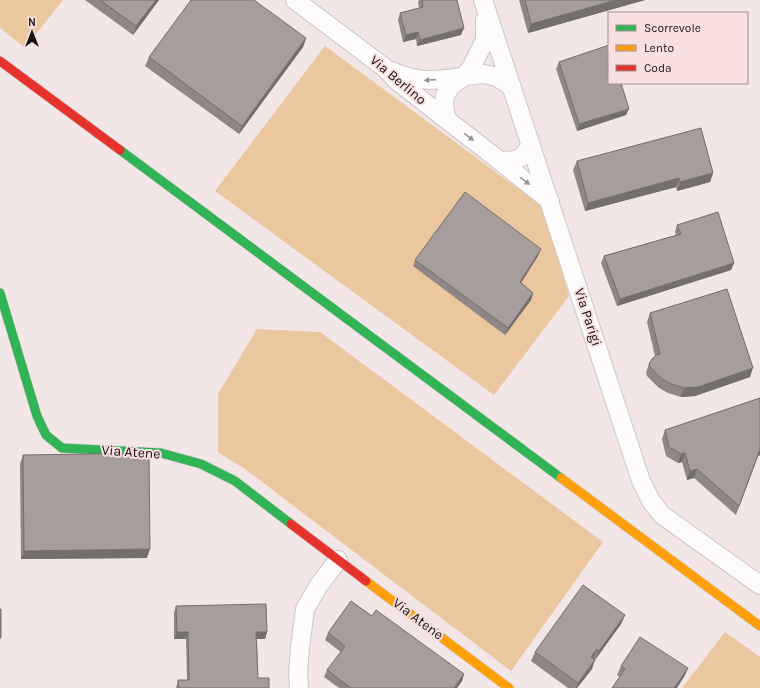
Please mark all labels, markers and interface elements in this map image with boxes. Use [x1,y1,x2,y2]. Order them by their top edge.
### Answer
north arrow [12,12,52,52]
legend [608,12,748,84]
text: N [28,16,36,29]
text: Scorrevole [644,21,701,35]
text: Lento [644,41,674,55]
street label: Via Berlino [366,52,430,108]
text: Coda [644,61,672,75]
one-way arrow [424,76,436,83]
one-way arrow [464,132,475,141]
one-way arrow [519,177,530,186]
street label: Via Parigi [571,286,605,348]
street label: Via Atene [101,441,161,463]
street label: Via Atene [389,594,447,644]

